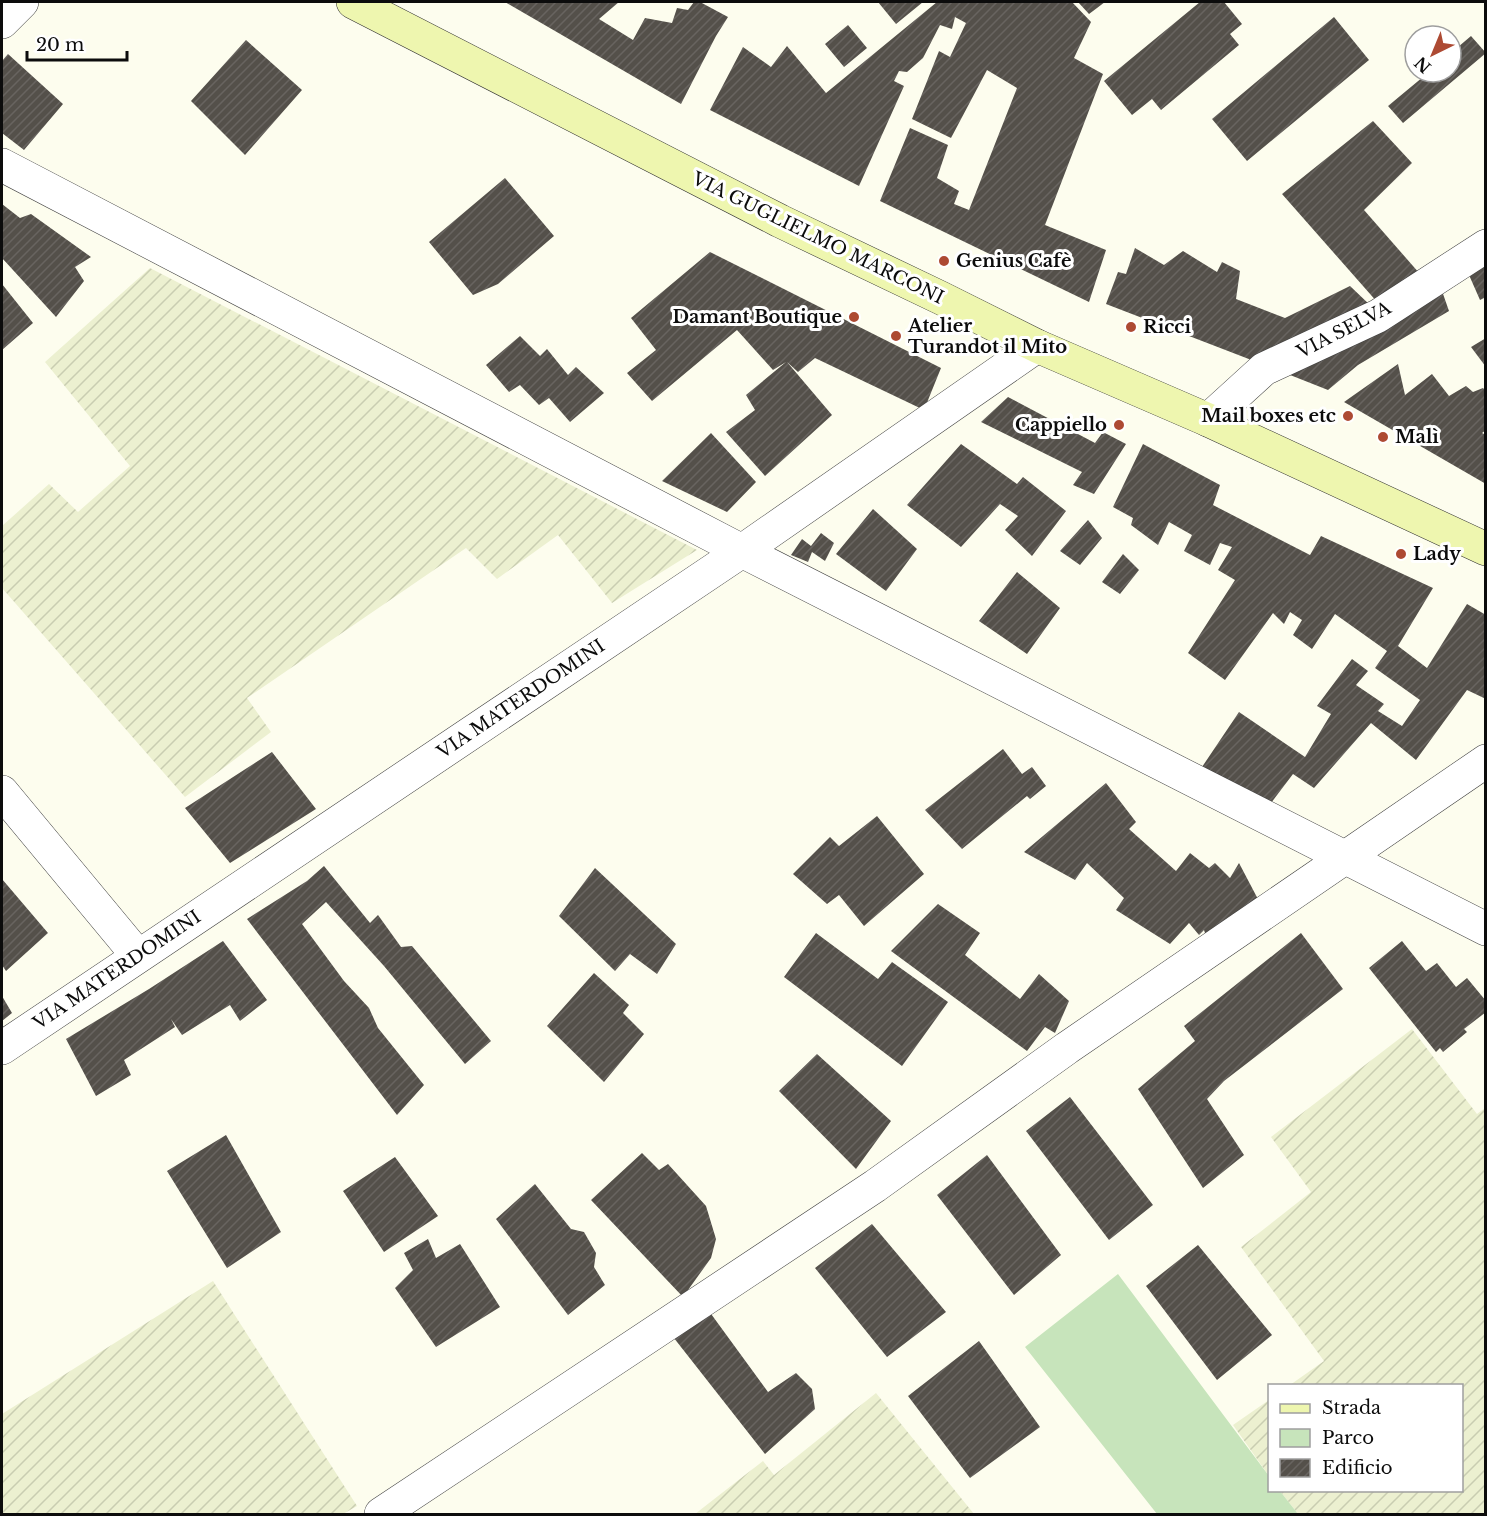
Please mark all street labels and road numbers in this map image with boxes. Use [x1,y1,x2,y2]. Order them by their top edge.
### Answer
street label: VIA GUGLIELMO MARCONI [688,167,947,309]
street label: VIA SELVA [1292,296,1396,364]
street label: VIA MATERDOMINI [432,635,609,764]
street label: VIA MATERDOMINI [28,906,205,1035]

